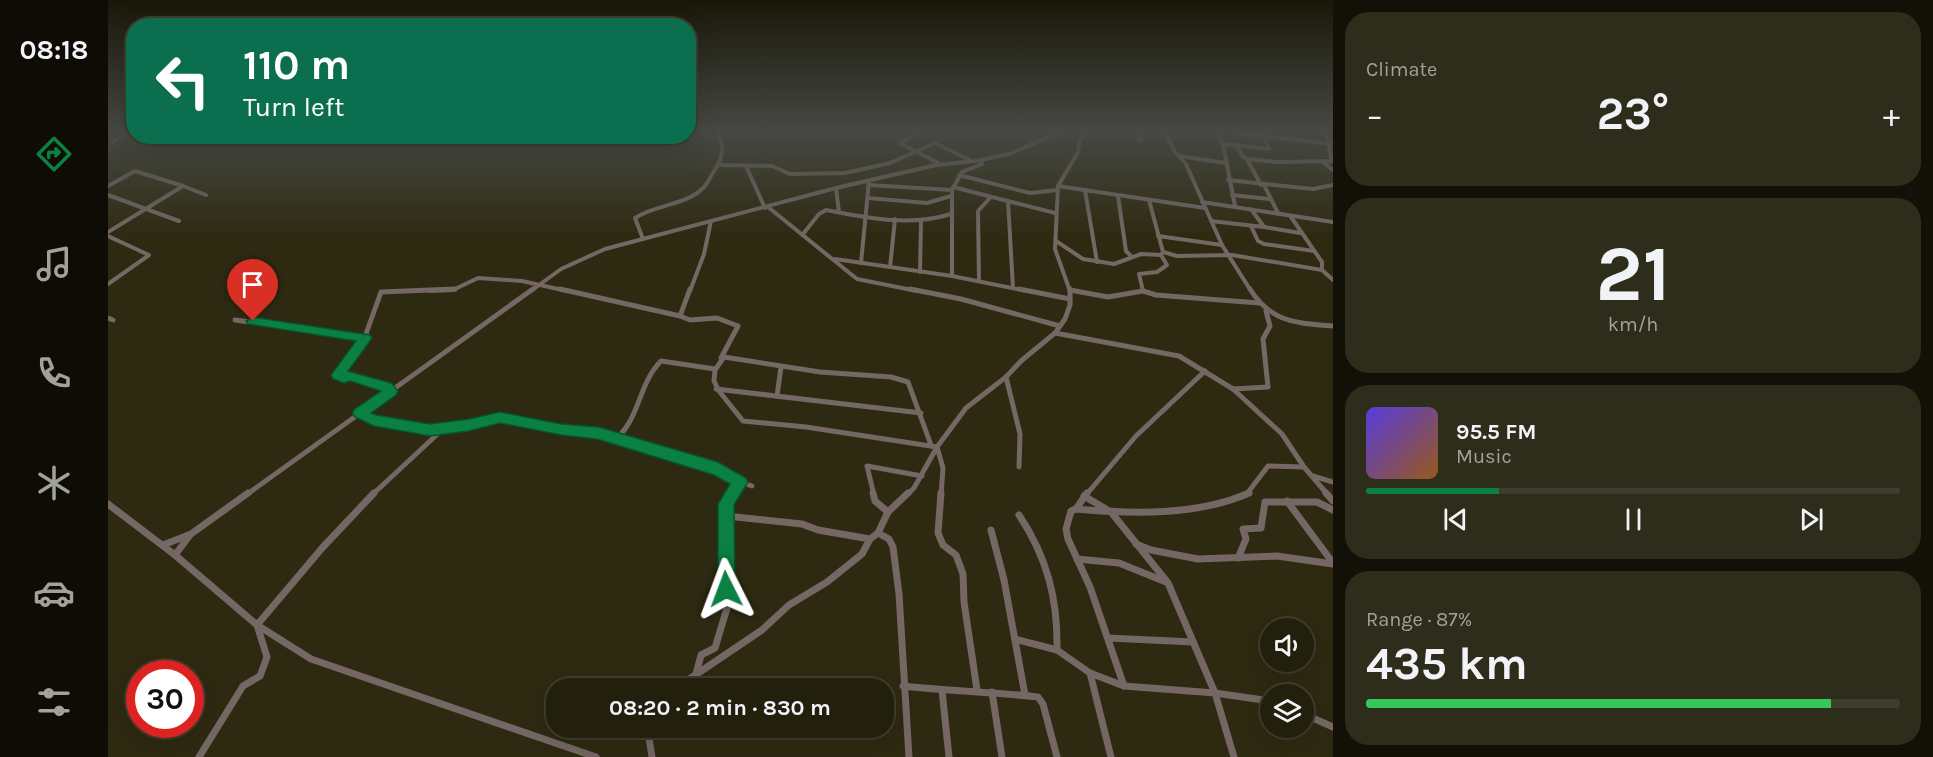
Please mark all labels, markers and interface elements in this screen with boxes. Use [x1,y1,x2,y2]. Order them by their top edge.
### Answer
text: 08:18 [20,34,88,66]
text: 110 m [243,40,350,90]
icon: left [144,42,222,120]
text: Climate [1366,58,1437,81]
text: 23° [1597,88,1669,140]
text: Turn left [243,91,344,123]
text: − [1366,96,1383,134]
text: + [1883,96,1900,134]
icon: directions [33,133,75,175]
text: 21 [1596,228,1671,320]
icon: music [33,243,75,285]
pin [227,259,278,321]
icon: arrive [236,268,269,301]
text: km/h [1608,313,1658,336]
icon: phone [33,352,75,394]
text: 95.5 FM [1456,419,1537,445]
text: Music [1456,445,1512,468]
icon: climate [33,462,75,504]
icon: previous [1439,503,1472,536]
icon: pause [1617,503,1650,536]
icon: next [1795,503,1828,536]
position arrow [694,557,758,621]
icon: car [33,572,75,614]
text: Range · 87% [1366,608,1472,631]
map controls [1260,618,1314,738]
button: sound [1260,618,1314,672]
text: 435 km [1366,638,1528,690]
speed limit sign: 30 [126,660,204,738]
icon: filters [33,681,75,723]
button: layers [1260,684,1314,738]
text: 08:20 · 2 min · 830 m [609,695,831,721]

